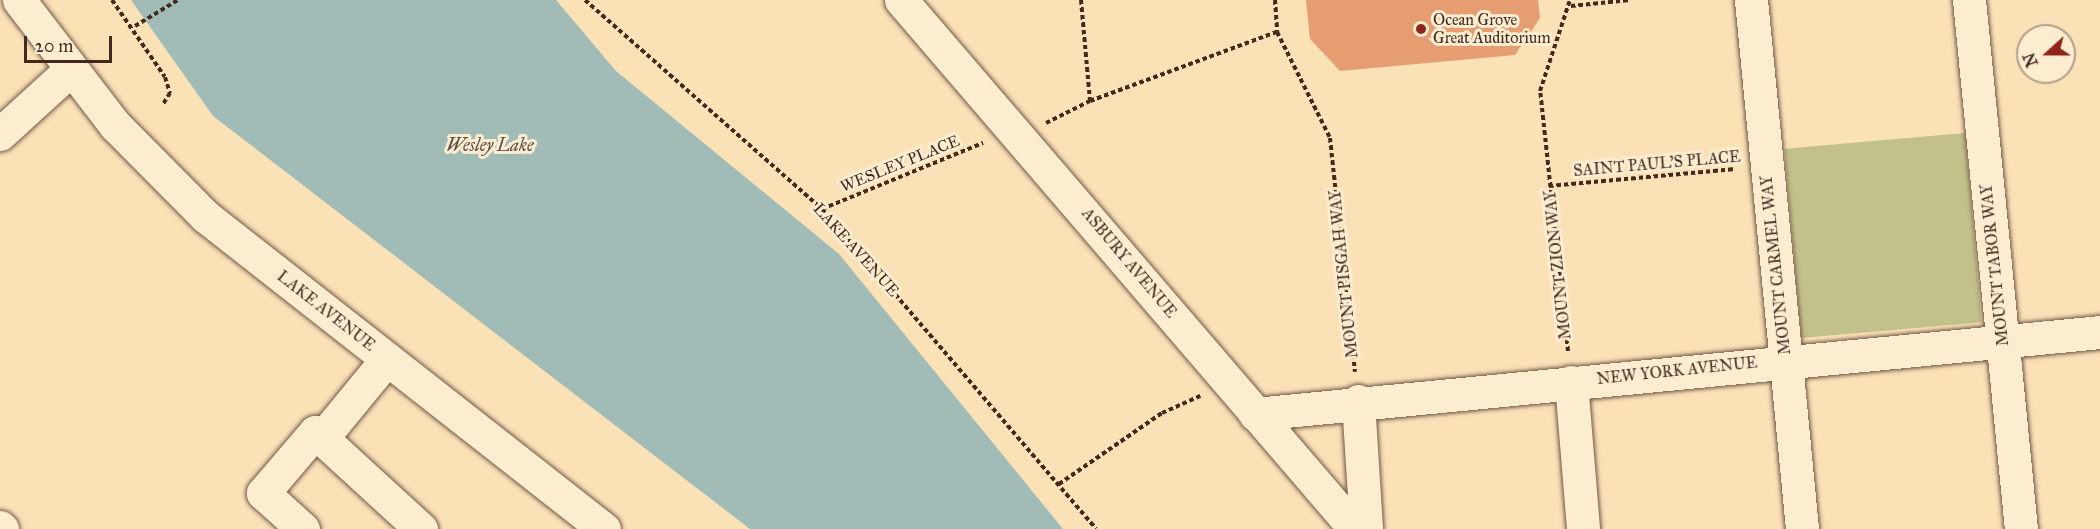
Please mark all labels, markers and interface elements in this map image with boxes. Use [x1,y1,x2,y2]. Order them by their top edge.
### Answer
place label: Ocean Grove Great Auditorium [1433,10,1551,48]
marker: Ocean Grove Great Auditorium [1414,22,1428,36]
scale bar [27,24,116,62]
north arrow [2016,24,2076,84]
text: 20 m [35,35,73,57]
text: N [2019,50,2042,70]
street label: WESLEY PLACE [838,131,962,197]
water label: Wesley Lake [446,134,534,156]
street label: SAINT PAUL'S PLACE [1573,147,1741,181]
street label: MOUNT CARMEL WAY [1757,174,1795,356]
street label: MOUNT TABOR WAY [1977,183,2013,347]
street label: MOUNT PISGAH WAY [1326,189,1362,359]
street label: MOUNT ZION WAY [1541,190,1575,340]
street label: LAKE AVENUE [809,199,903,301]
street label: ASBURY AVENUE [1077,204,1181,322]
street label: LAKE AVENUE [273,267,379,355]
street label: NEW YORK AVENUE [1596,353,1758,389]

